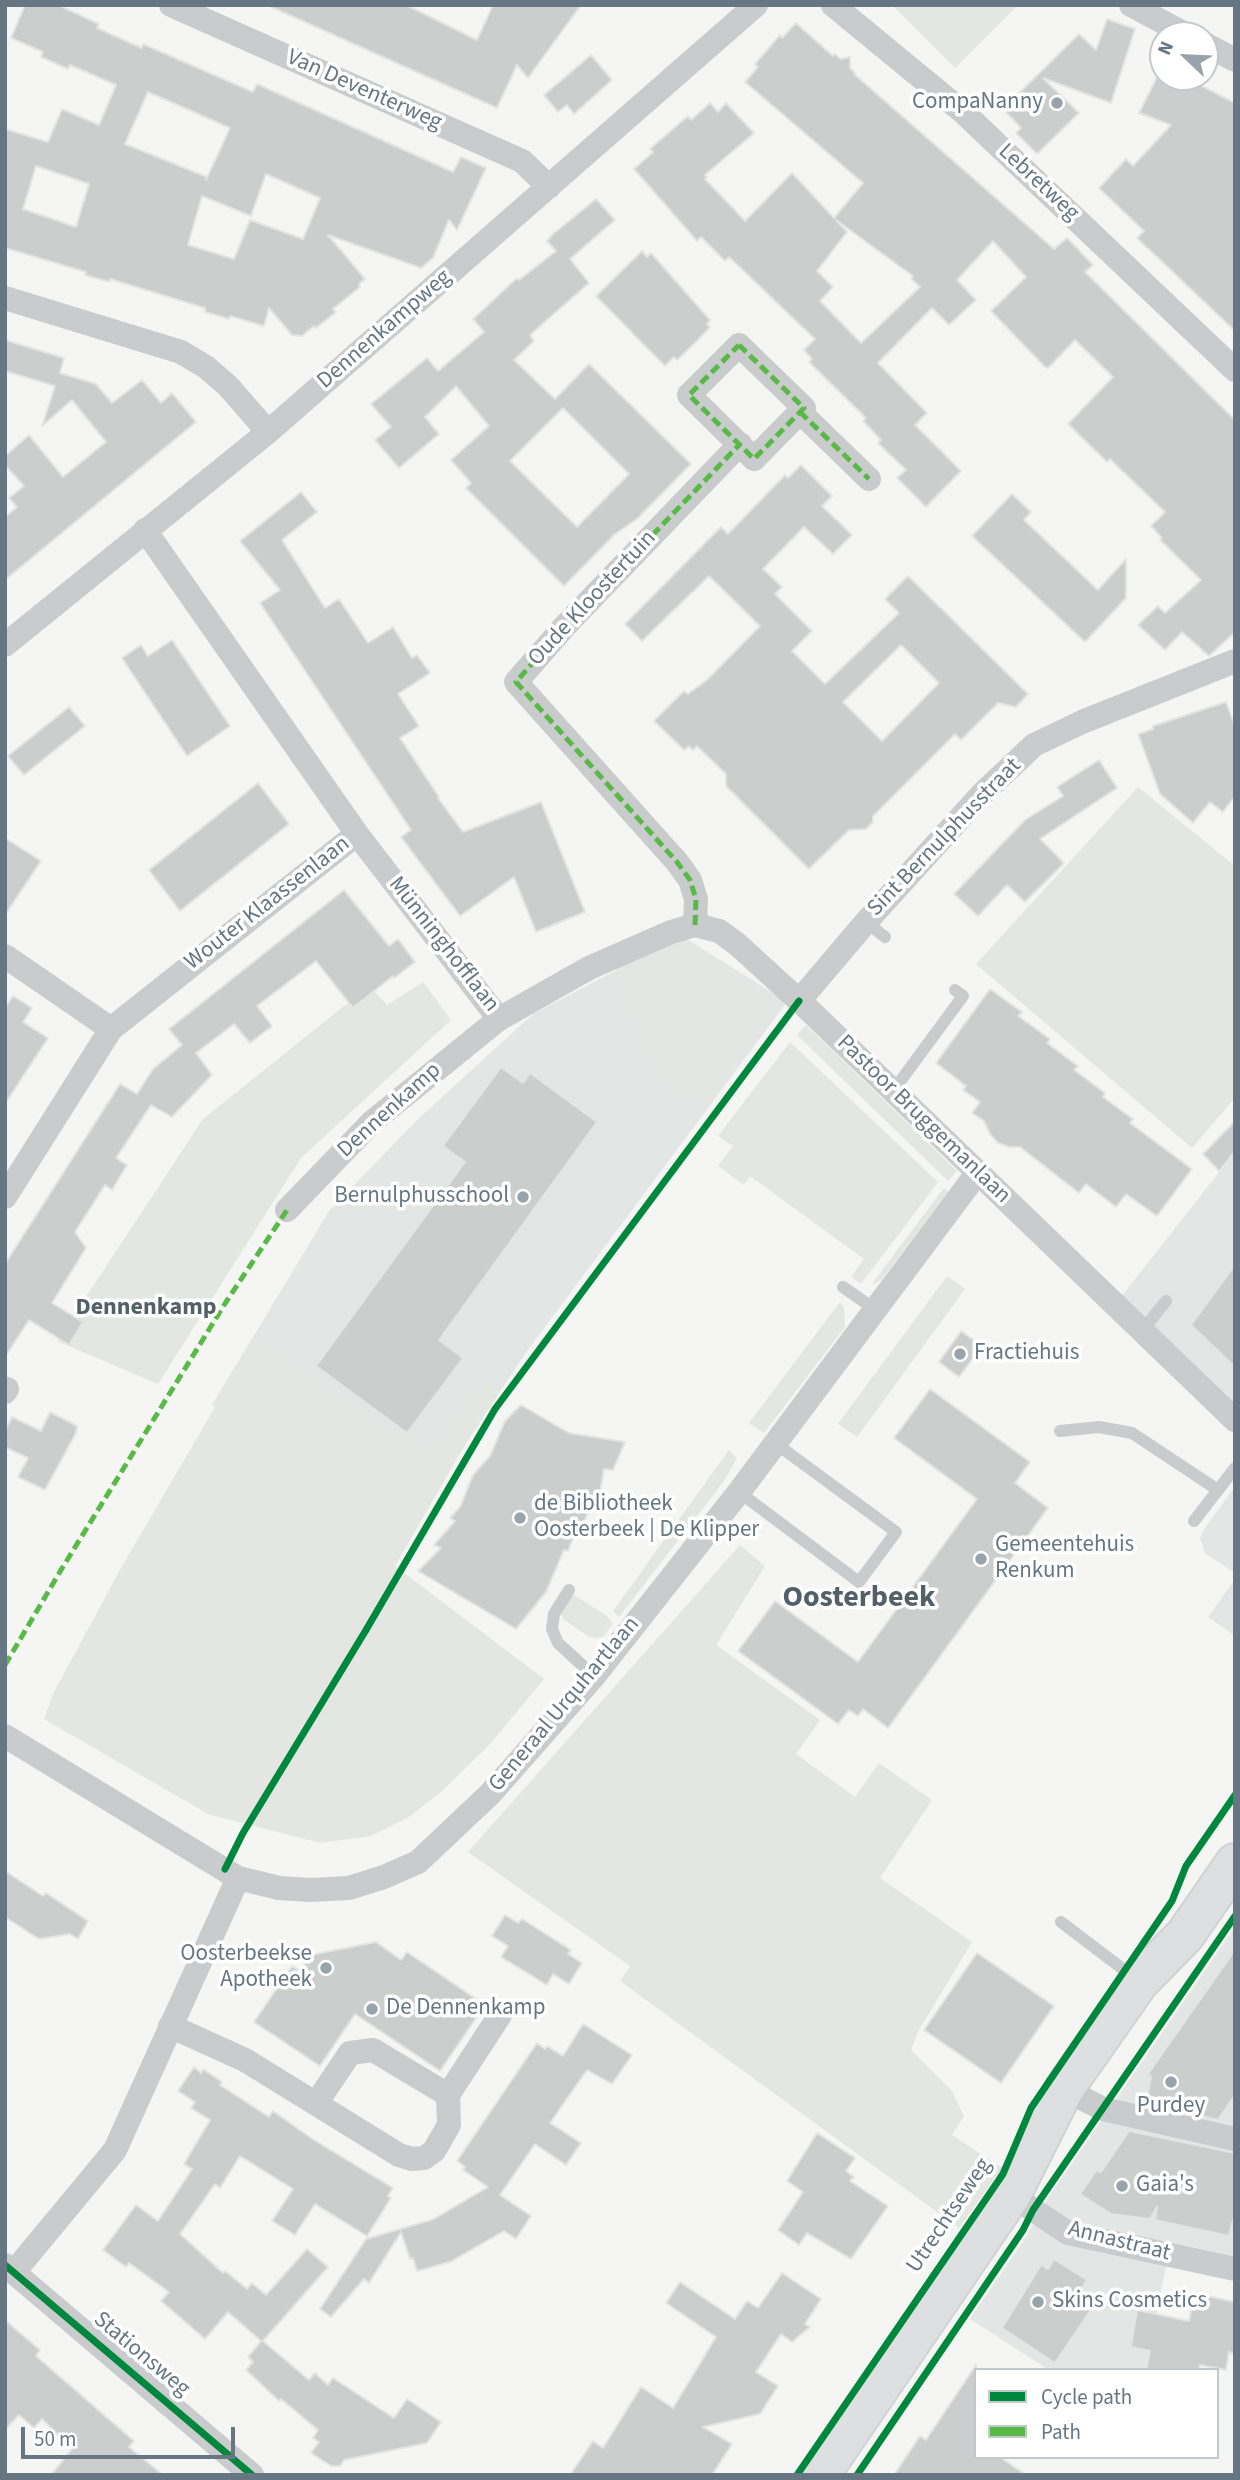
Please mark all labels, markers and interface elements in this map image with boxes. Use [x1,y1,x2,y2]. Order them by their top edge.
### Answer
north arrow [1149,21,1219,91]
text: N [1151,37,1181,59]
street label: Van Deventerweg [282,44,446,138]
place label: CompaNanny [912,89,1043,117]
marker: CompaNanny [1049,95,1065,111]
street label: Lebretweg [992,138,1084,228]
street label: Dennenkampweg [312,264,458,396]
street label: Oude Kloostertuin [523,526,663,672]
street label: Sint Bernulphusstraat [862,753,1028,923]
street label: Wouter Klaassenlaan [180,831,356,977]
street label: Münninghofflaan [382,872,504,1018]
street label: Pastoor Bruggemanlaan [830,1030,1016,1210]
street label: Dennenkamp [333,1057,447,1165]
place label: Bernulphusschool [334,1183,509,1211]
marker: Bernulphusschool [515,1189,531,1205]
district label: Dennenkamp [75,1295,217,1323]
place label: Fractiehuis [974,1340,1079,1368]
marker: Fractiehuis [952,1346,968,1362]
place label: de Bibliotheek Oosterbeek | De Klipper [534,1491,759,1545]
marker: de Bibliotheek Oosterbeek | De Klipper [512,1510,528,1526]
place label: Gemeentehuis Renkum [995,1532,1134,1586]
marker: Gemeentehuis Renkum [973,1551,989,1567]
district label: Oosterbeek [783,1581,935,1617]
street label: Generaal Urquhartlaan [484,1612,646,1798]
place label: Oosterbeekse Apotheek [180,1941,312,1995]
marker: Oosterbeekse Apotheek [318,1960,334,1976]
place label: De Dennenkamp [386,1995,545,2023]
marker: De Dennenkamp [364,2001,380,2017]
marker: Purdey [1163,2074,1179,2090]
place label: Purdey [1137,2093,1205,2121]
street label: Utrechtseweg [901,2153,999,2279]
place label: Gaia's [1136,2172,1194,2200]
marker: Gaia's [1114,2178,1130,2194]
street label: Annastraat [1065,2216,1173,2268]
place label: Skins Cosmetics [1052,2288,1207,2316]
marker: Skins Cosmetics [1030,2294,1046,2310]
street label: Stationsweg [87,2307,195,2403]
legend [974,2368,1219,2459]
text: Cycle path [1041,2382,1132,2412]
scale bar [24,2414,238,2458]
text: Path [1041,2417,1081,2447]
text: 50 m [34,2424,76,2454]

